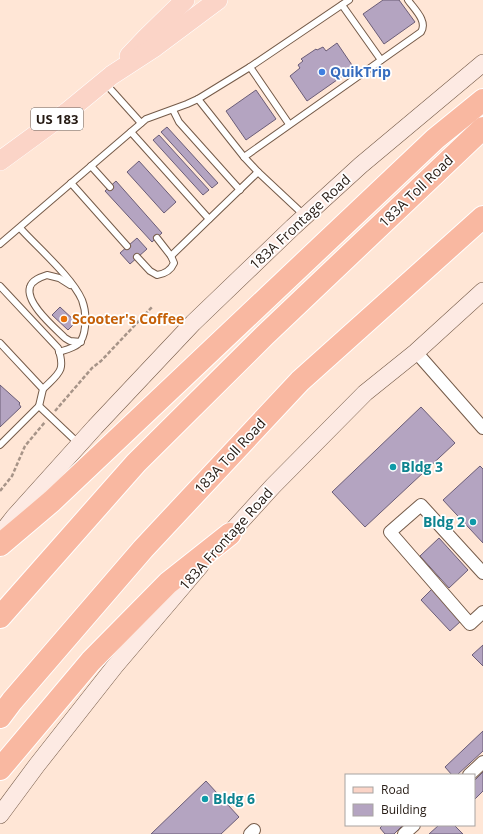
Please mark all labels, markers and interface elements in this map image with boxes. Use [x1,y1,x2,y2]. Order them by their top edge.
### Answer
place label: QuikTrip [330,62,391,81]
marker: QuikTrip [317,67,327,77]
road number: US 183 [31,108,83,130]
street label: 183A Toll Road [374,150,457,231]
street label: 183A Frontage Road [245,170,354,274]
place label: Scooter's Coffee [72,309,184,328]
marker: Scooter's Coffee [59,314,69,324]
street label: 183A Toll Road [190,414,270,498]
place label: Bldg 3 [401,457,443,476]
marker: Bldg 3 [388,462,398,472]
street label: 183A Frontage Road [174,483,277,594]
place label: Bldg 2 [423,512,465,531]
marker: Bldg 2 [468,517,478,527]
legend [345,774,475,826]
text: Road [381,781,410,798]
place label: Bldg 6 [213,789,255,808]
marker: Bldg 6 [200,794,210,804]
text: Building [381,801,427,818]

